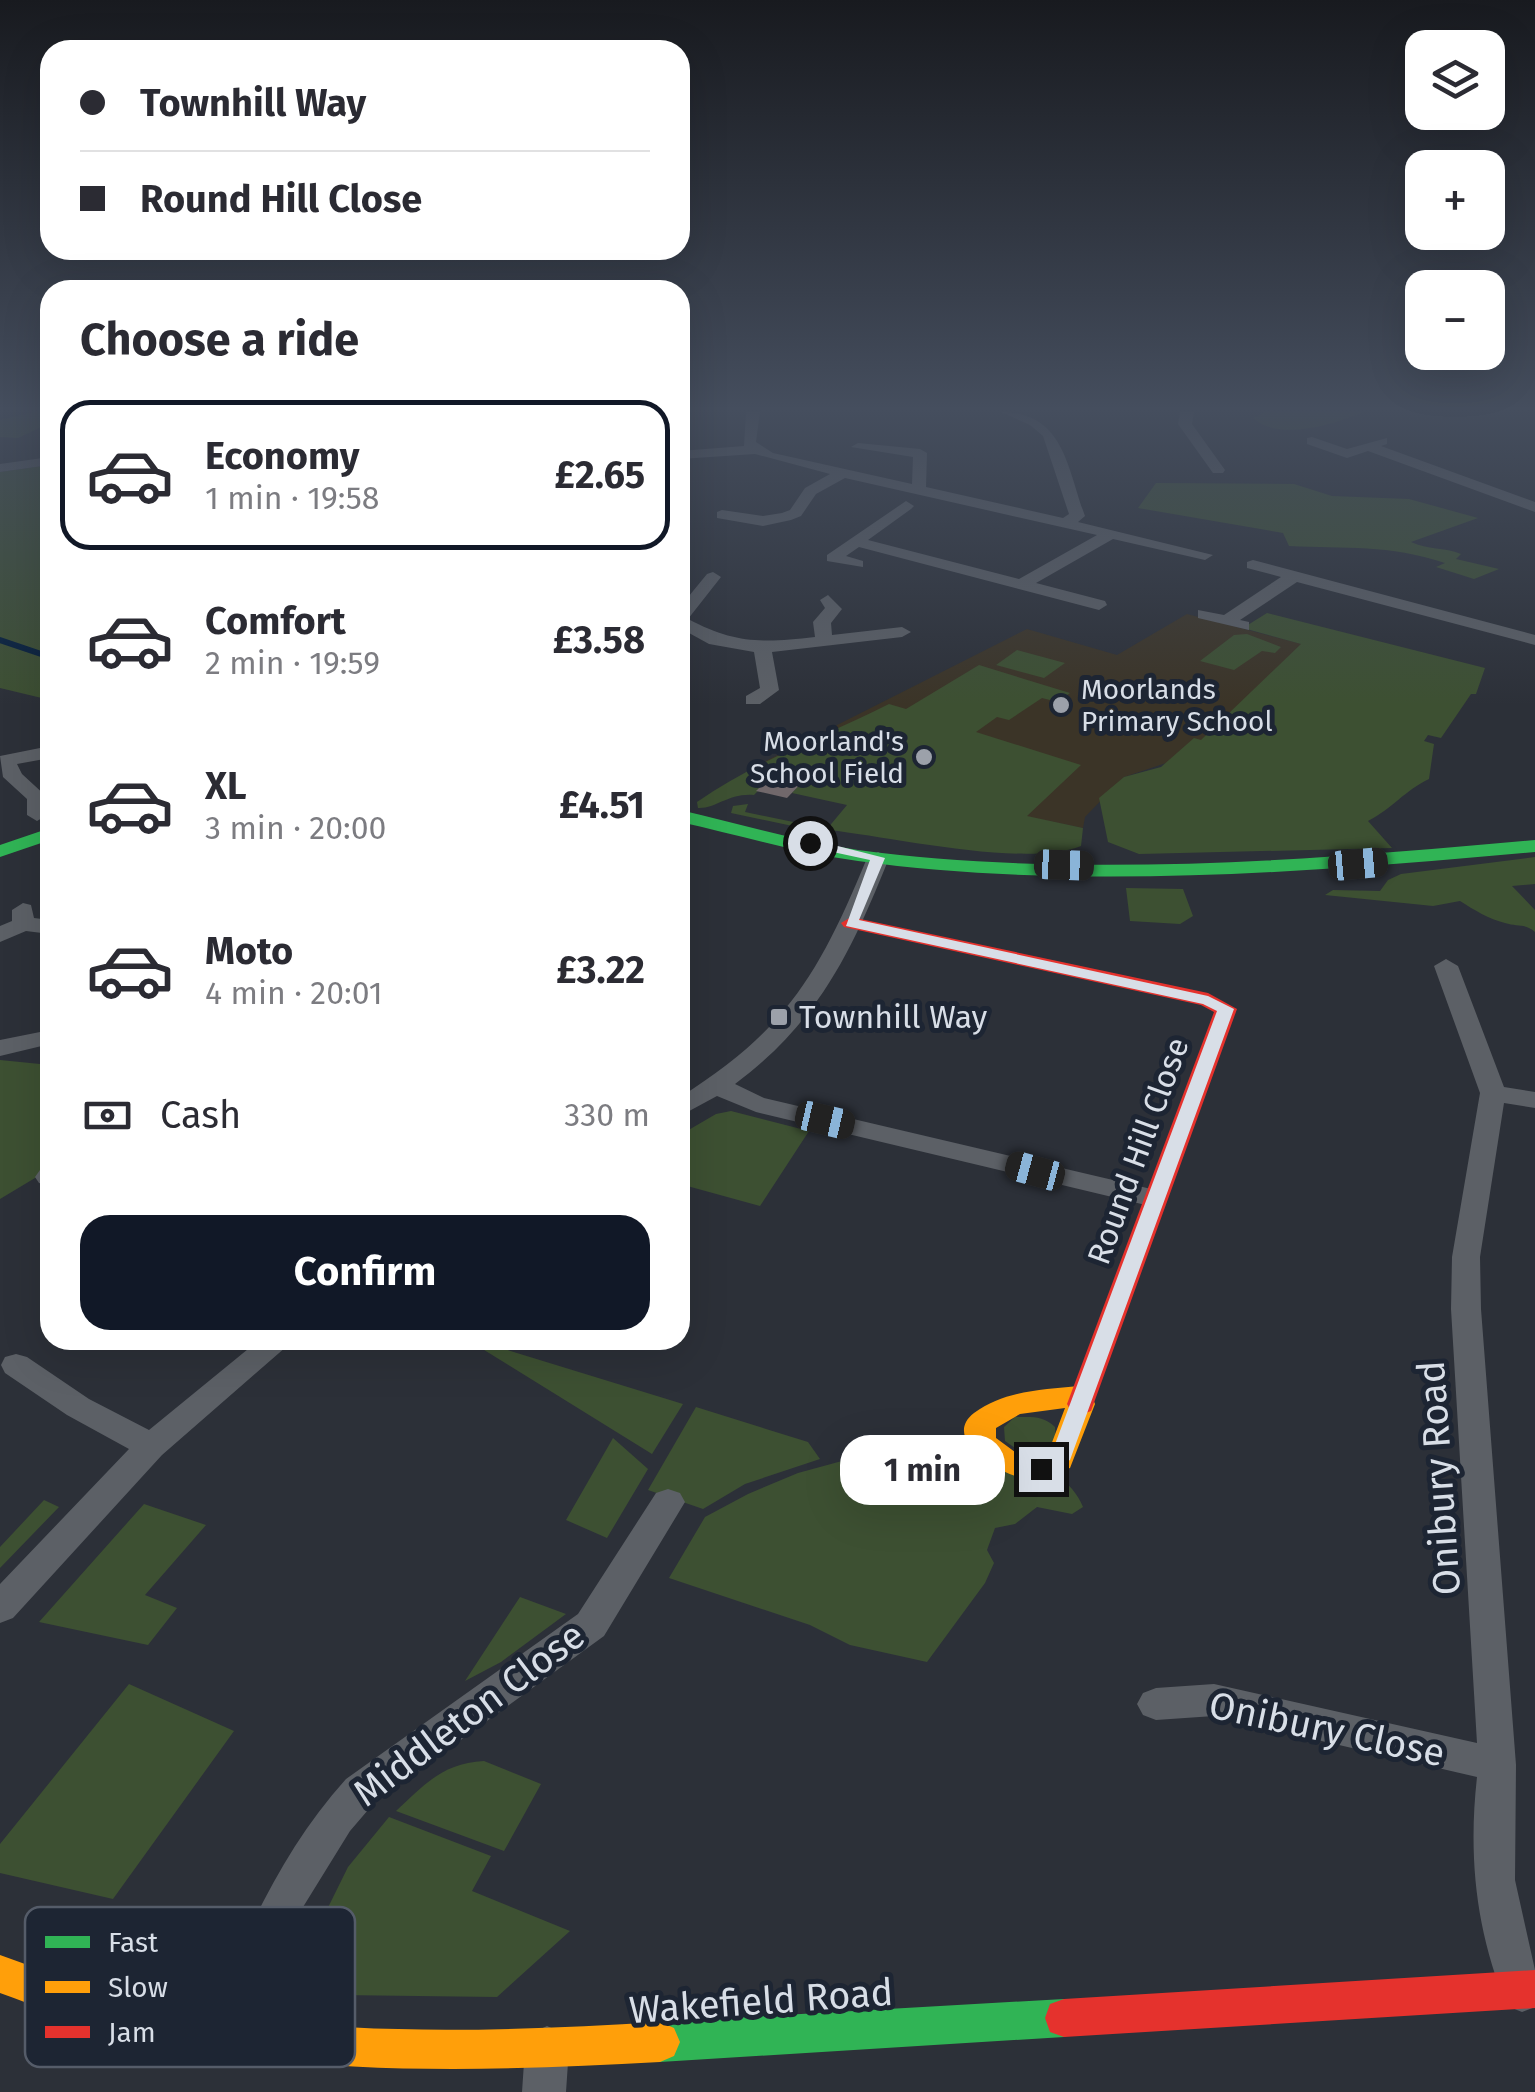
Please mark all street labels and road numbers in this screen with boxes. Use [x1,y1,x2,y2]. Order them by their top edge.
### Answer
street label: Round Hill Close [1079,1032,1197,1270]
street label: Onibury Road [1408,1359,1470,1597]
street label: Middleton Close [344,1612,594,1816]
street label: Onibury Close [1205,1682,1449,1776]
street label: Wakefield Road [627,1969,895,2033]

